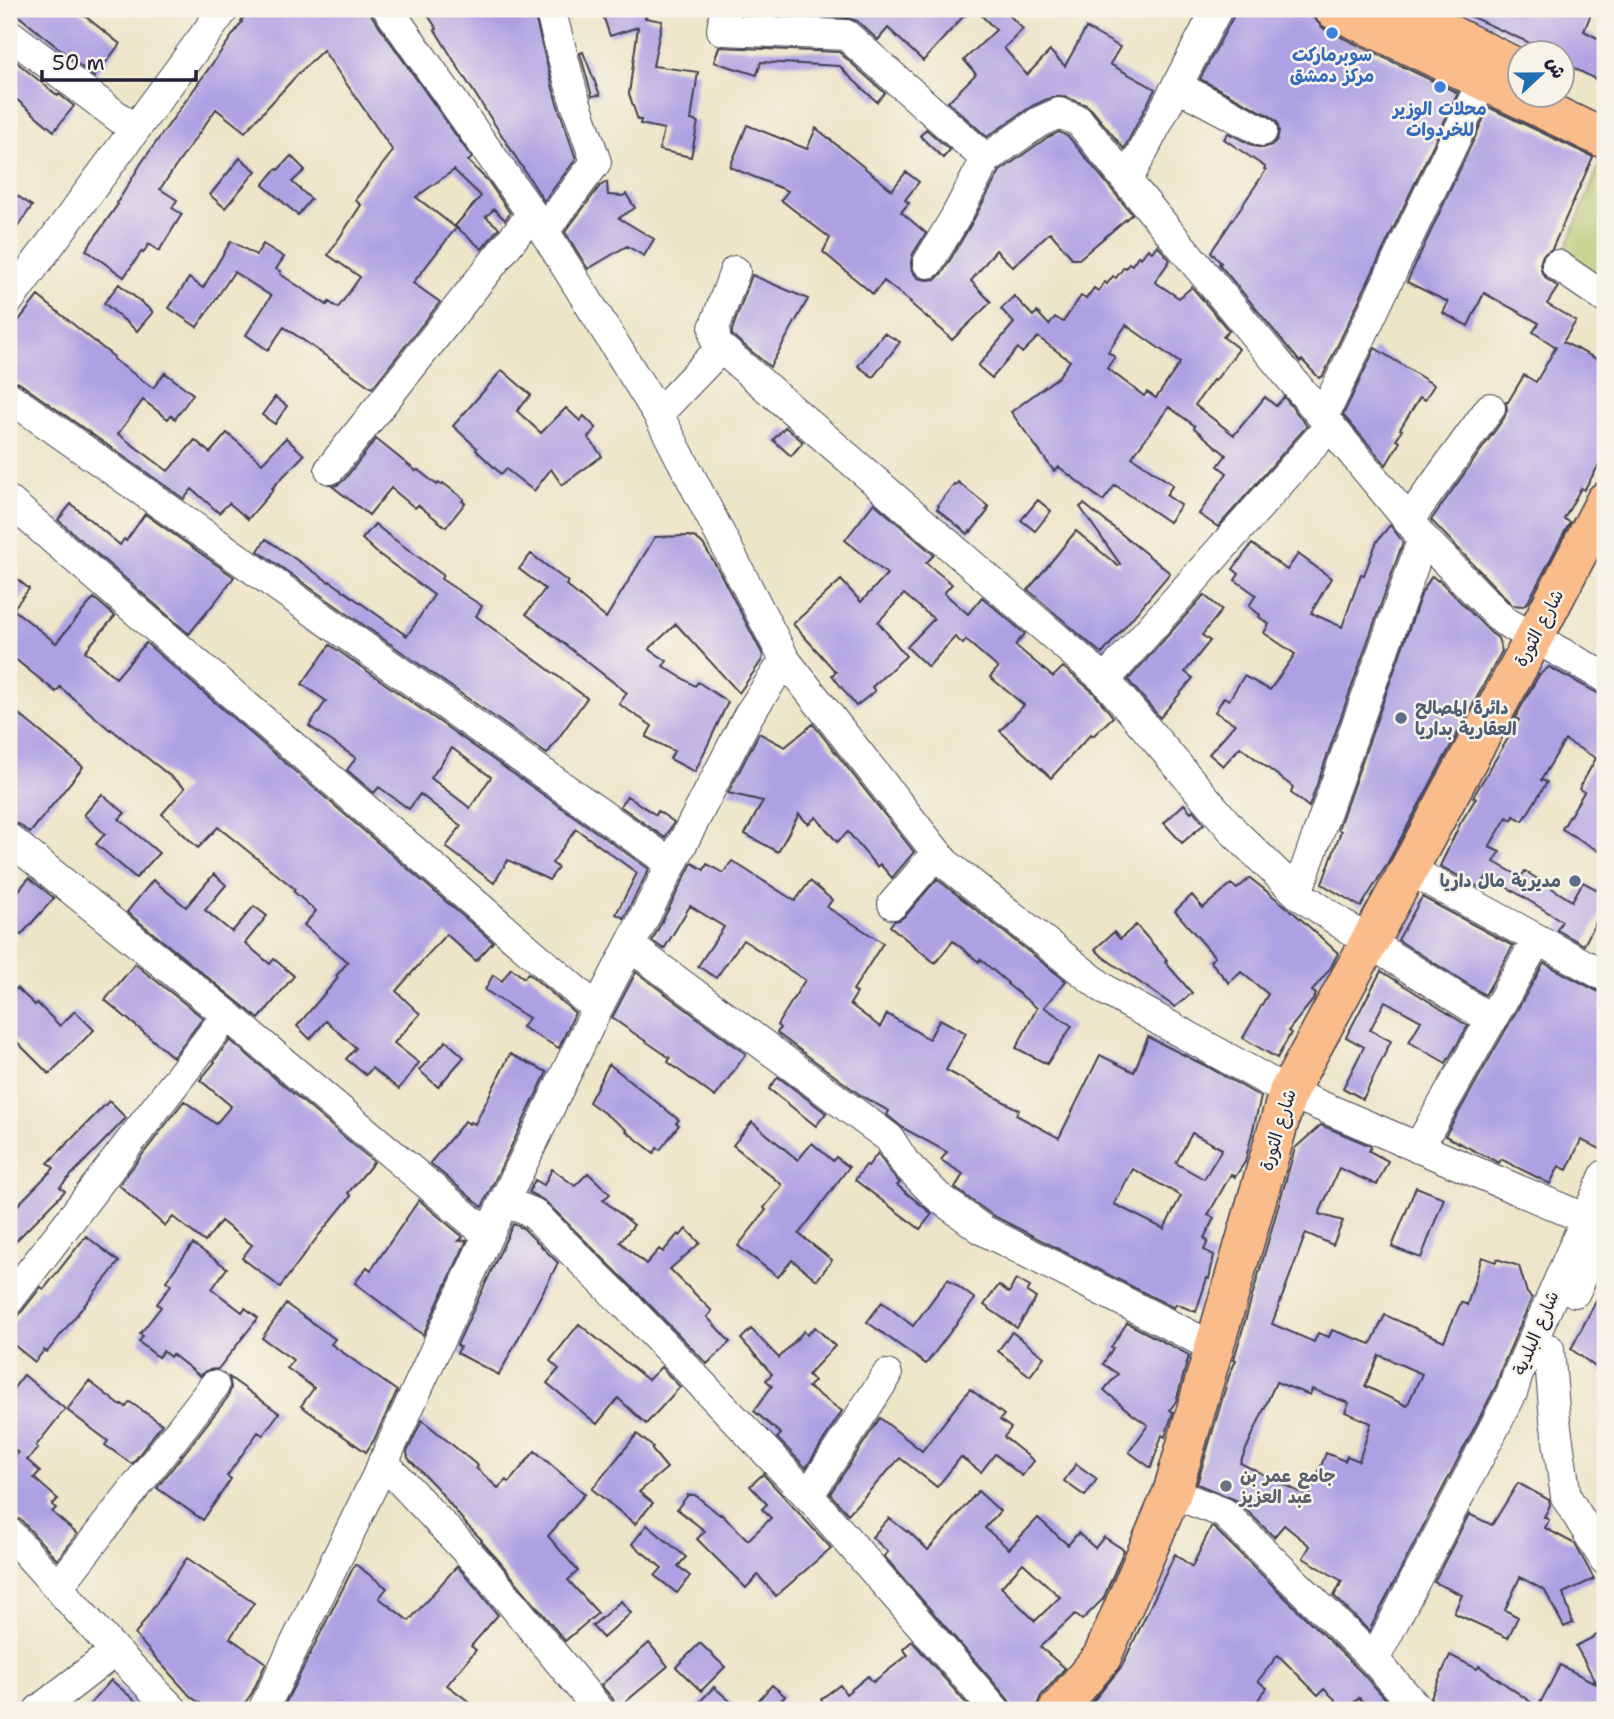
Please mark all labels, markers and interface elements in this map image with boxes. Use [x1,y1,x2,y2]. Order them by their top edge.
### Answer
marker: سوبرماركت مركز دمشق [1324,25,1340,41]
scale bar [42,38,196,82]
north arrow [1506,38,1576,108]
place label: سوبرماركت مركز دمشق [1290,43,1374,88]
text: 50 m [52,49,105,77]
text: ش [1541,53,1572,82]
marker: محلات الوزير للخردوات [1432,79,1448,95]
place label: محلات الوزير للخردوات [1391,97,1487,142]
street label: شارع الثورة [1509,585,1569,671]
place label: دائرة المصالح العقارية بداريا [1415,696,1517,741]
marker: دائرة المصالح العقارية بداريا [1393,710,1409,726]
place label: مديرية مال داريا [1440,869,1561,893]
marker: مديرية مال داريا [1567,873,1583,889]
street label: شارع الثورة [1254,1086,1302,1174]
street label: شارع البلدية [1507,1287,1565,1379]
place label: جامع عمر بن عبد العزيز [1238,1464,1336,1509]
marker: جامع عمر بن عبد العزيز [1218,1478,1234,1494]

